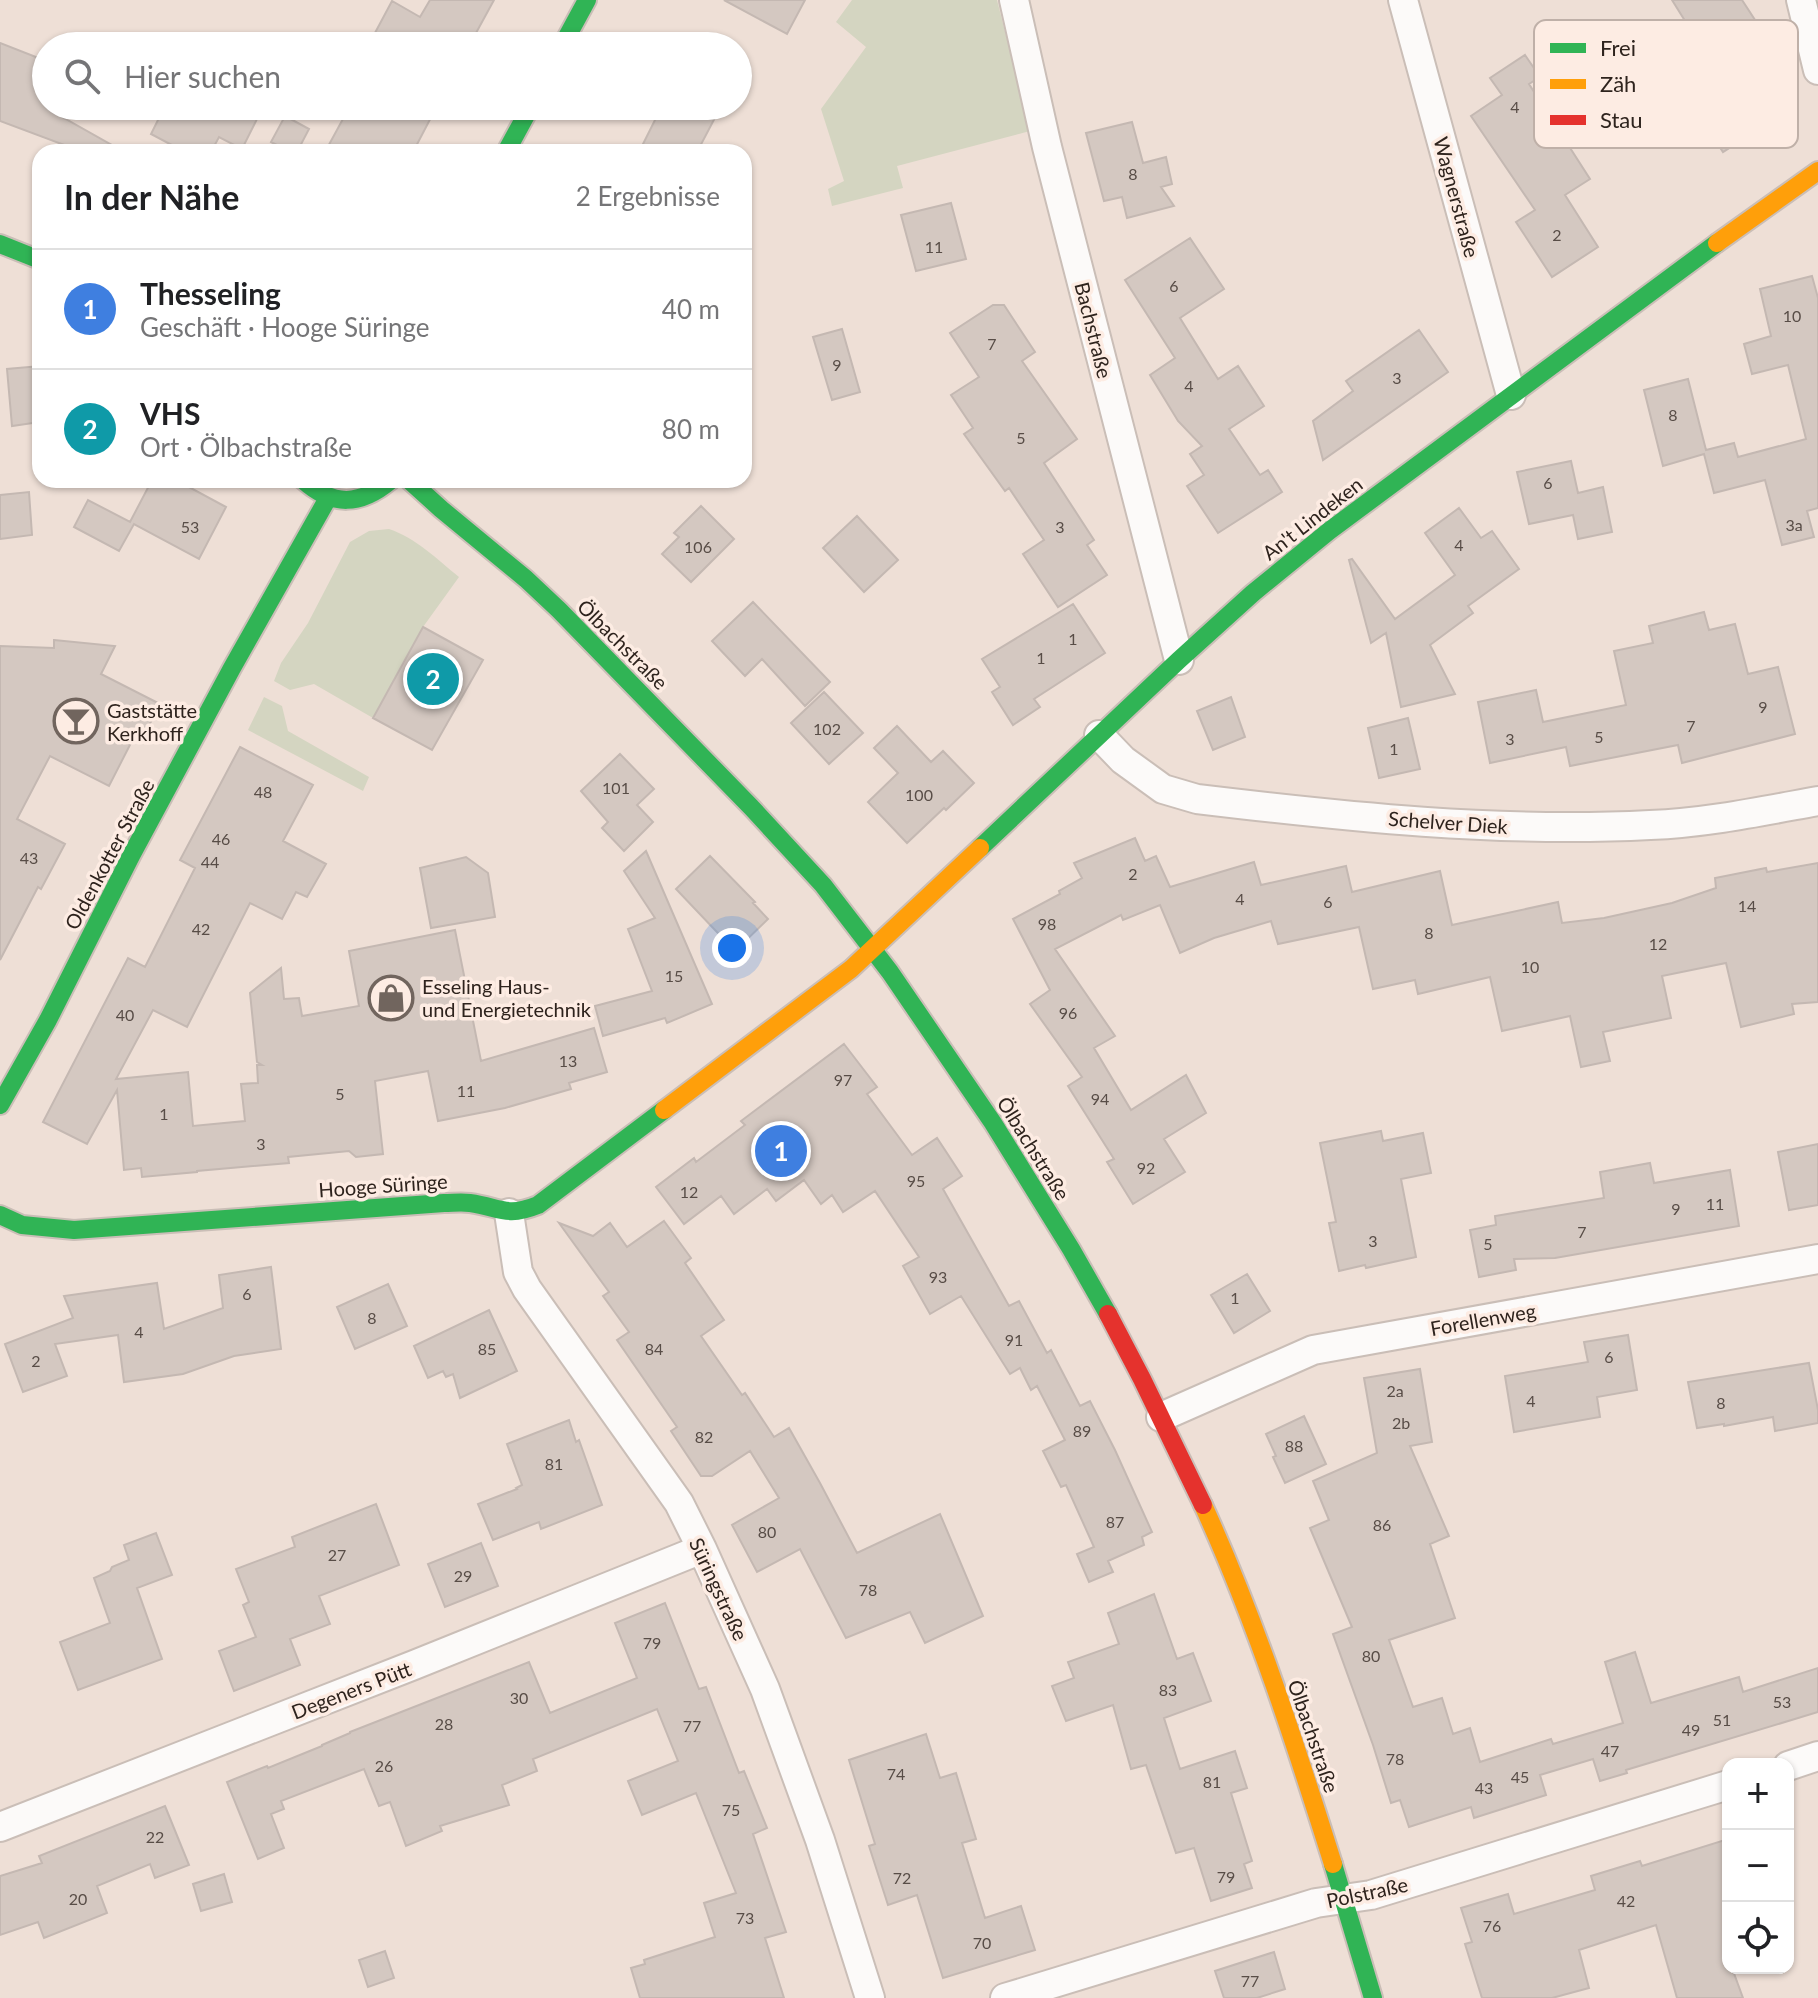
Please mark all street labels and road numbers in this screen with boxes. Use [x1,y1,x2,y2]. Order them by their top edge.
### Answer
street label: Wagnerstraße [1429,134,1485,260]
street label: Bachstraße [1070,279,1118,381]
street label: An't Lindeken [1257,472,1367,564]
street label: Ölbachstraße [573,594,673,694]
street label: Oldenkotter Straße [59,775,159,933]
street label: Schelver Diek [1387,806,1509,838]
street label: Ölbachstraße [993,1092,1075,1204]
street label: Hooge Süringe [318,1169,448,1201]
street label: Forellenweg [1428,1298,1538,1340]
street label: Süringstraße [685,1534,753,1644]
street label: Degeners Pütt [288,1656,414,1724]
street label: Ölbachstraße [1284,1677,1344,1795]
street label: Polstraße [1324,1872,1410,1912]

